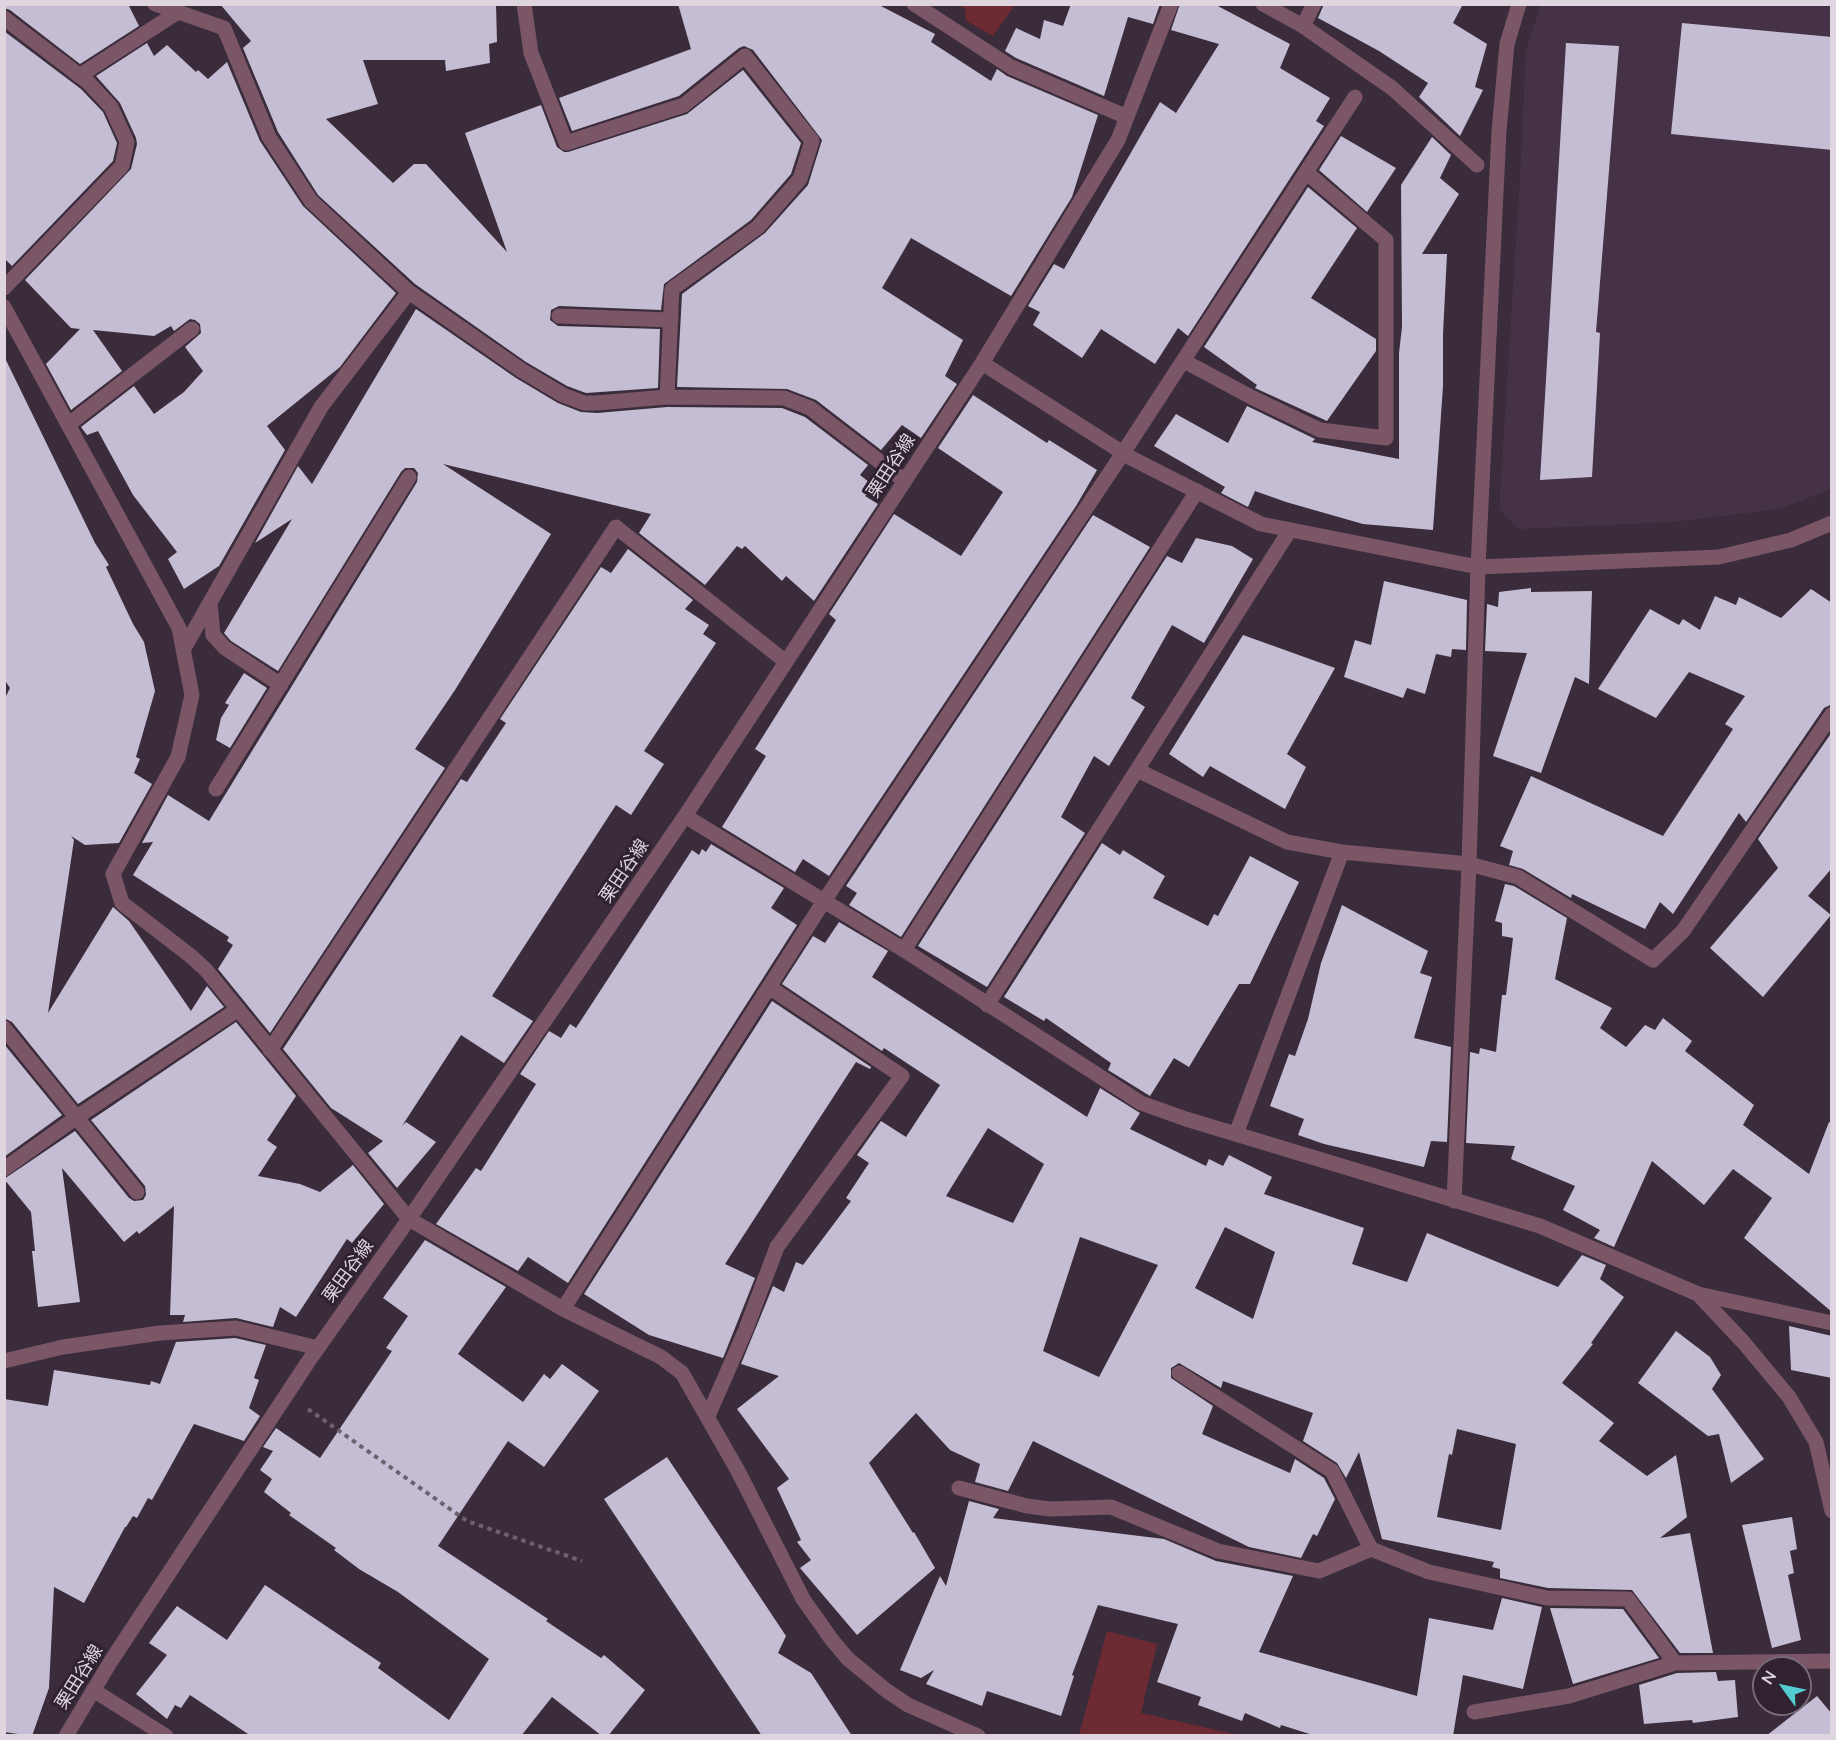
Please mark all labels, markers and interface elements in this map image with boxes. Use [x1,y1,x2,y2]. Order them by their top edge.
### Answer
street label: 栗田谷線 [862,430,920,502]
street label: 栗田谷線 [595,835,653,907]
street label: 栗田谷線 [318,1236,378,1306]
street label: 栗田谷線 [51,1641,107,1713]
north arrow [1752,1656,1812,1716]
text: N [1757,1667,1779,1687]

